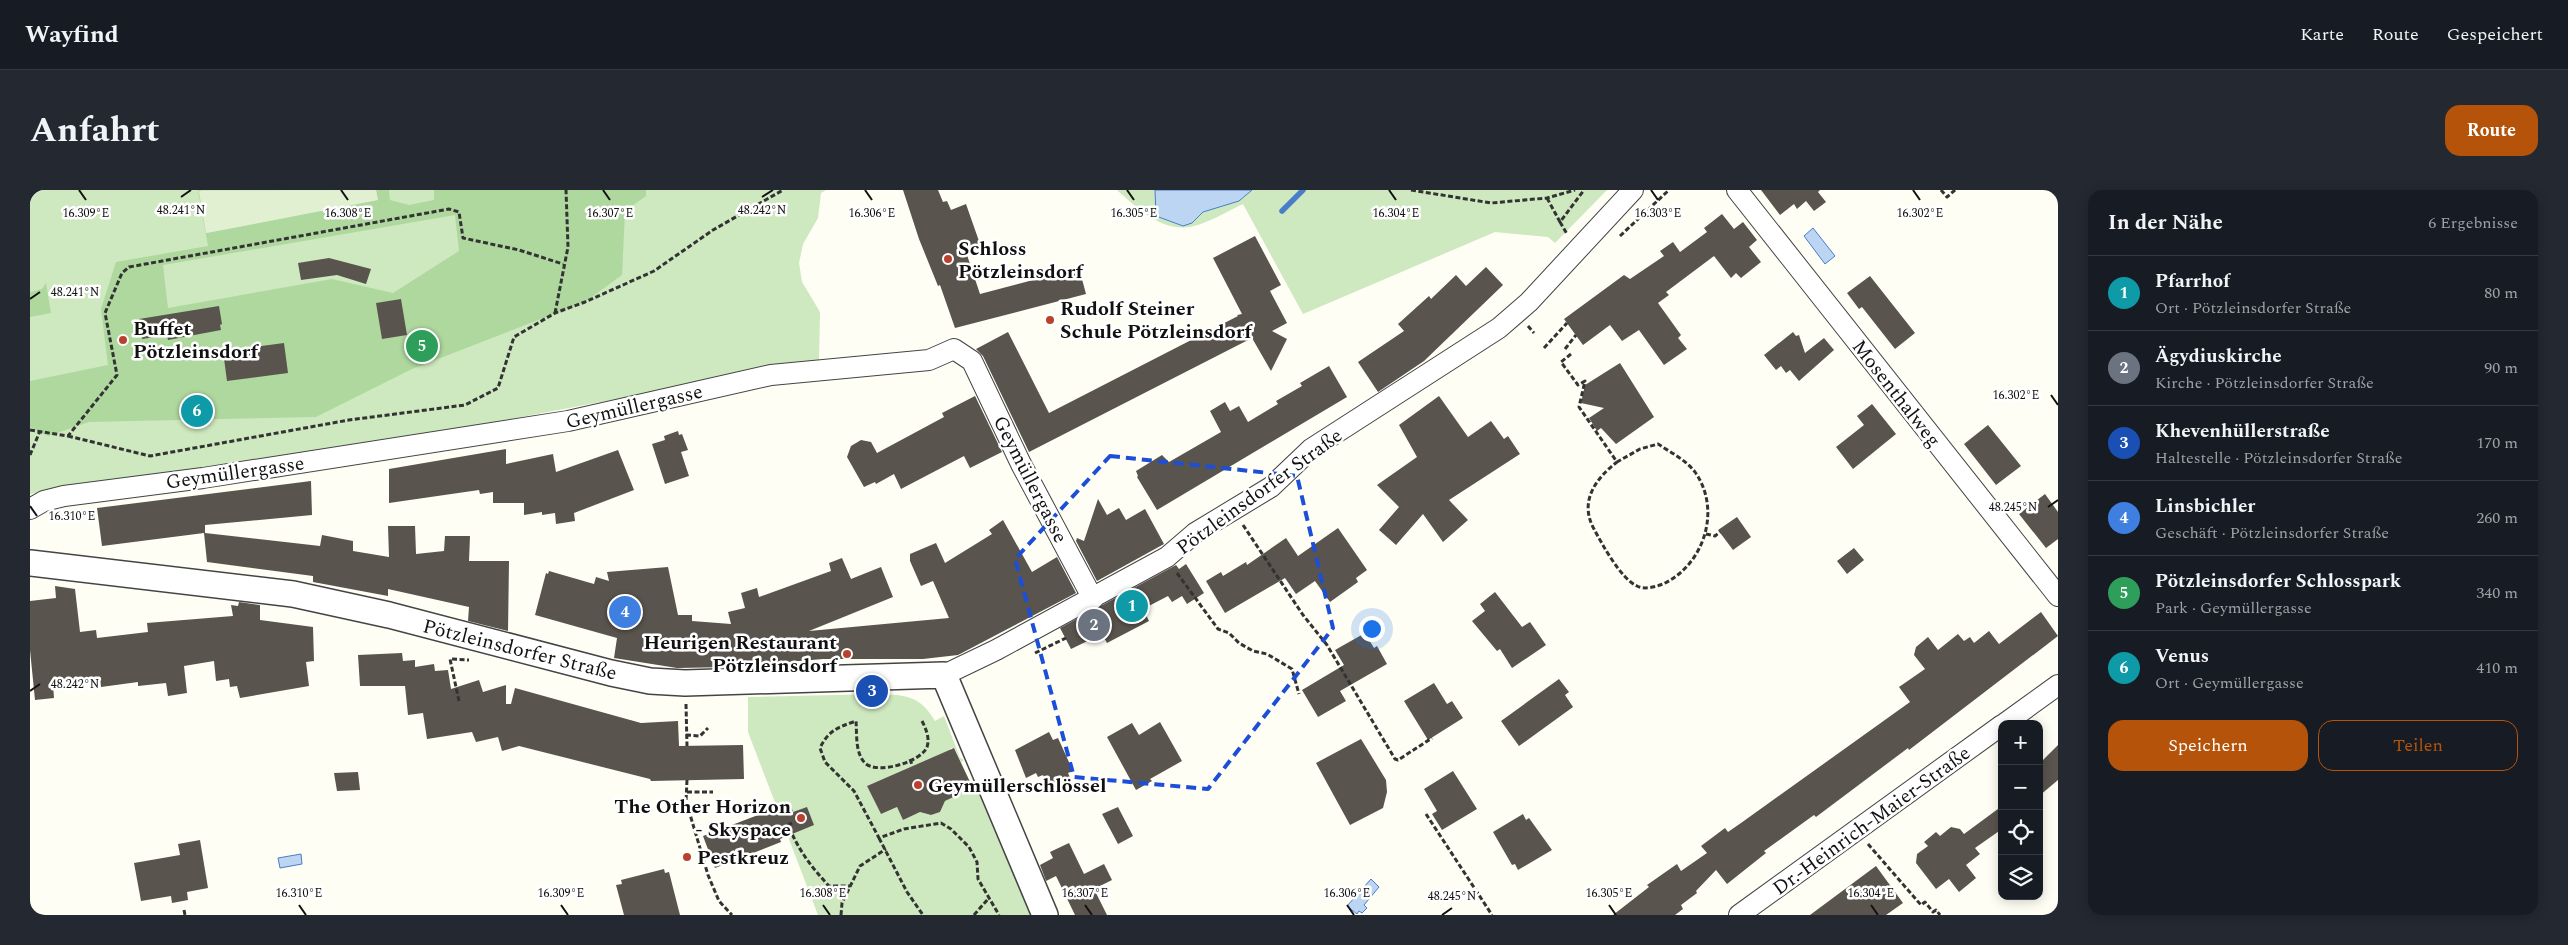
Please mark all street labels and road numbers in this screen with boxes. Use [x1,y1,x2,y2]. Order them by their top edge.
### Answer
street label: Mosenthalweg [1844,333,1948,454]
street label: Geymüllergasse [563,377,706,437]
street label: Geymüllergasse [985,410,1075,549]
street label: Pötzleinsdorfer Straße [1170,421,1349,562]
street label: Geymüllergasse [164,448,306,498]
street label: Pötzleinsdorfer Straße [420,611,620,689]
street label: Dr.-Heinrich-Maier-Straße [1766,739,1977,903]

